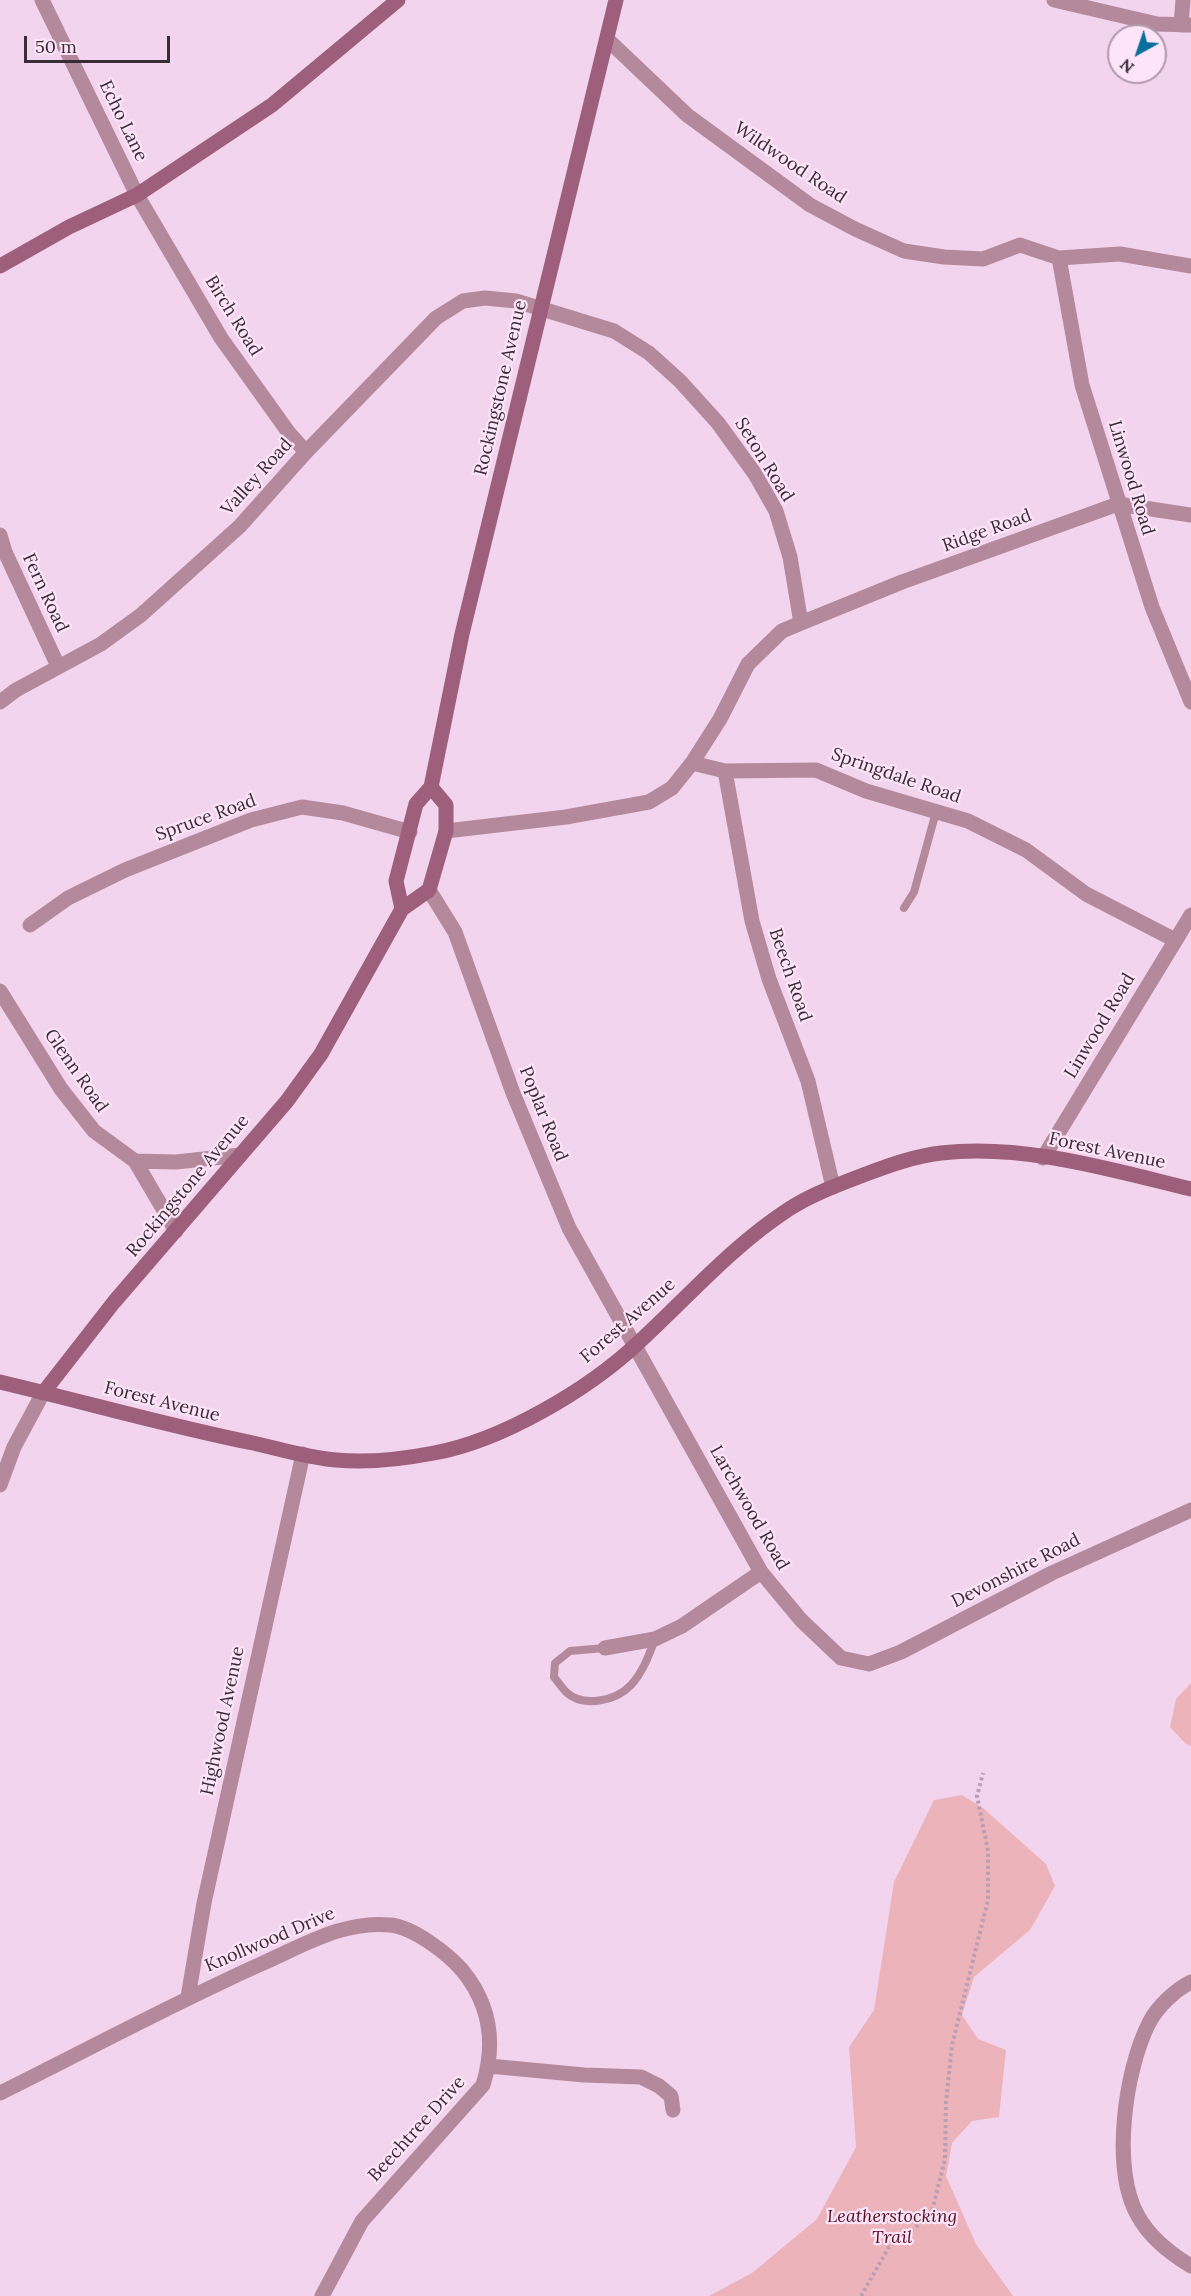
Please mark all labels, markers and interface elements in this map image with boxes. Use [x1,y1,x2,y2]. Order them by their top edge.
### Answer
scale bar [27,24,172,62]
north arrow [1107,24,1167,84]
text: 50 m [35,35,77,58]
text: N [1116,55,1138,78]
street label: Echo Lane [94,77,152,165]
street label: Wildwood Road [730,117,850,209]
street label: Birch Road [200,272,266,360]
street label: Rockingstone Avenue [470,298,532,478]
street label: Seton Road [730,414,798,506]
street label: Linwood Road [1103,418,1159,538]
street label: Valley Road [217,434,297,520]
street label: Ridge Road [939,505,1035,557]
street label: Fern Road [17,550,73,636]
street label: Springdale Road [828,744,964,808]
street label: Spruce Road [153,790,259,846]
street label: Beech Road [764,925,816,1025]
street label: Linwood Road [1060,970,1140,1082]
street label: Glenn Road [39,1025,113,1117]
street label: Poplar Road [514,1063,572,1165]
street label: Rockingstone Avenue [122,1110,254,1262]
street label: Forest Avenue [1047,1128,1167,1174]
street label: Forest Avenue [576,1274,680,1368]
street label: Forest Avenue [102,1377,222,1427]
street label: Larchwood Road [705,1442,793,1574]
street label: Devonshire Road [948,1529,1084,1613]
street label: Highwood Avenue [197,1644,249,1798]
street label: Knollwood Drive [202,1903,338,1977]
street label: Beechtree Drive [364,2072,470,2186]
park label: Leatherstocking Trail [827,2206,957,2248]

